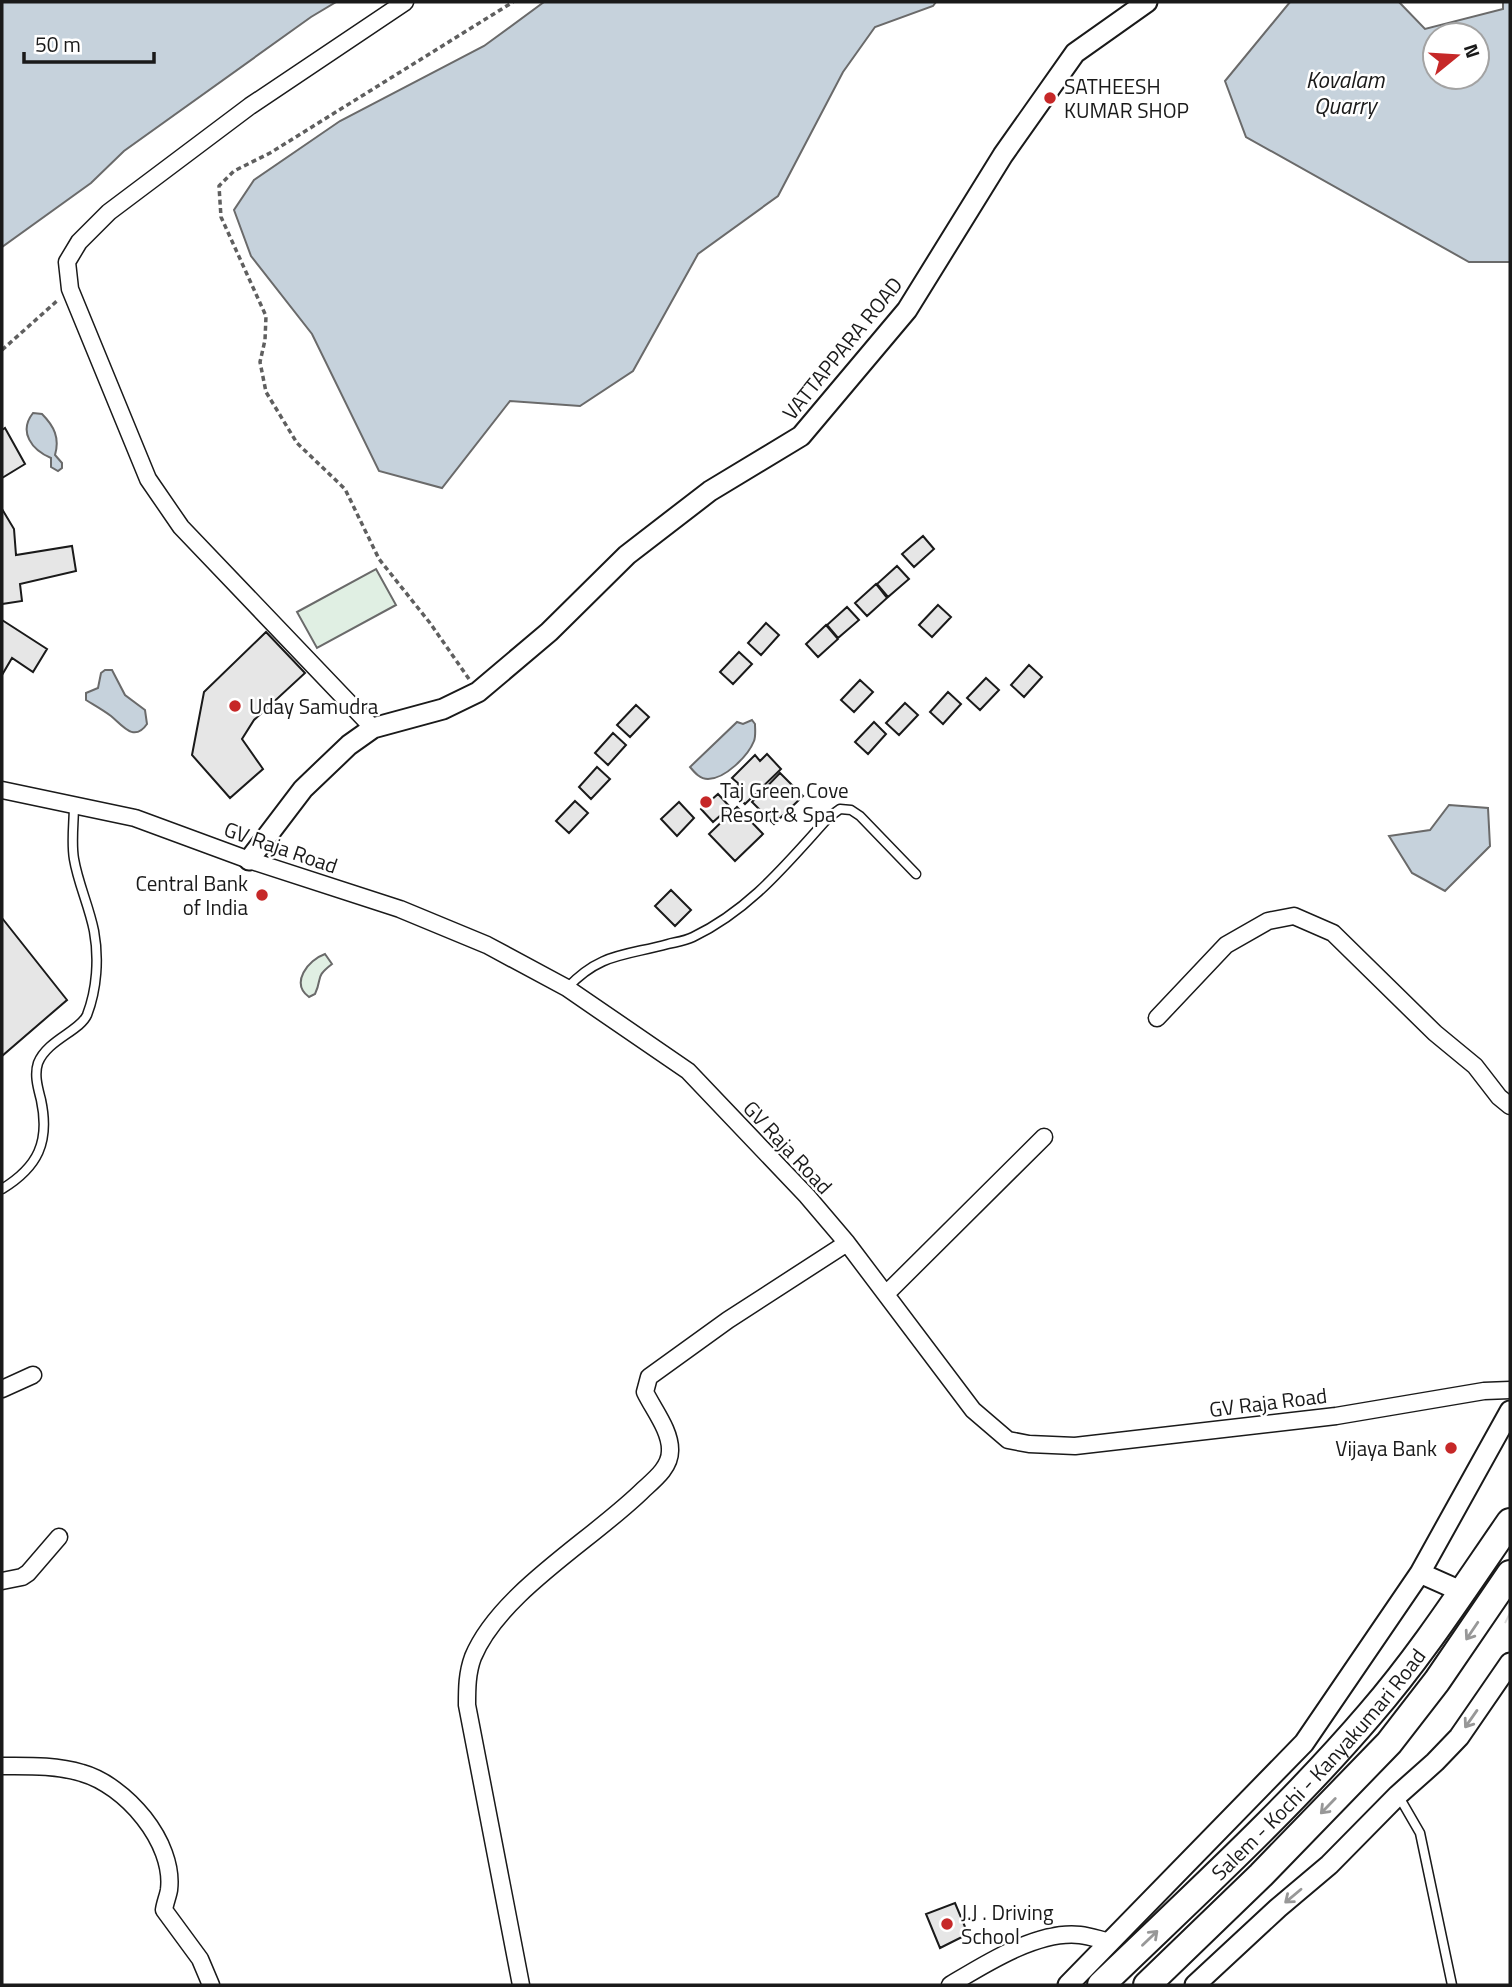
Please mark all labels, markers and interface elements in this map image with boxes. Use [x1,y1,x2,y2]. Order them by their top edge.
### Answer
scale bar [24,21,154,65]
north arrow [1421,21,1491,91]
text: 50 m [35,28,81,60]
text: N [1457,40,1488,61]
water label: Kovalam Quarry [1306,62,1385,123]
place label: SATHEESH KUMAR SHOP [1064,70,1189,126]
marker: SATHEESH KUMAR SHOP [1042,90,1058,106]
street label: VATTAPPARA ROAD [774,270,910,426]
place label: Uday Samudra [249,690,379,722]
marker: Uday Samudra [227,698,243,714]
place label: Taj Green Cove Resort & Spa [720,774,849,830]
marker: Taj Green Cove Resort & Spa [698,794,714,810]
street label: GV Raja Road [220,813,342,881]
place label: Central Bank of India [136,867,248,923]
marker: Central Bank of India [254,887,270,903]
street label: GV Raja Road [736,1093,840,1201]
street label: GV Raja Road [1207,1379,1329,1425]
place label: Vijaya Bank [1335,1432,1437,1464]
marker: Vijaya Bank [1443,1440,1459,1456]
one-way arrow [1465,1621,1479,1640]
street label: Salem - Kochi - Kanyakumari Road [1204,1641,1433,1888]
one-way arrow [1464,1709,1478,1728]
one-way arrow [1319,1797,1336,1814]
one-way arrow [1284,1888,1302,1903]
place label: J.J . Driving School [961,1896,1054,1952]
marker: J.J . Driving School [939,1916,955,1932]
one-way arrow [1141,1929,1158,1946]

